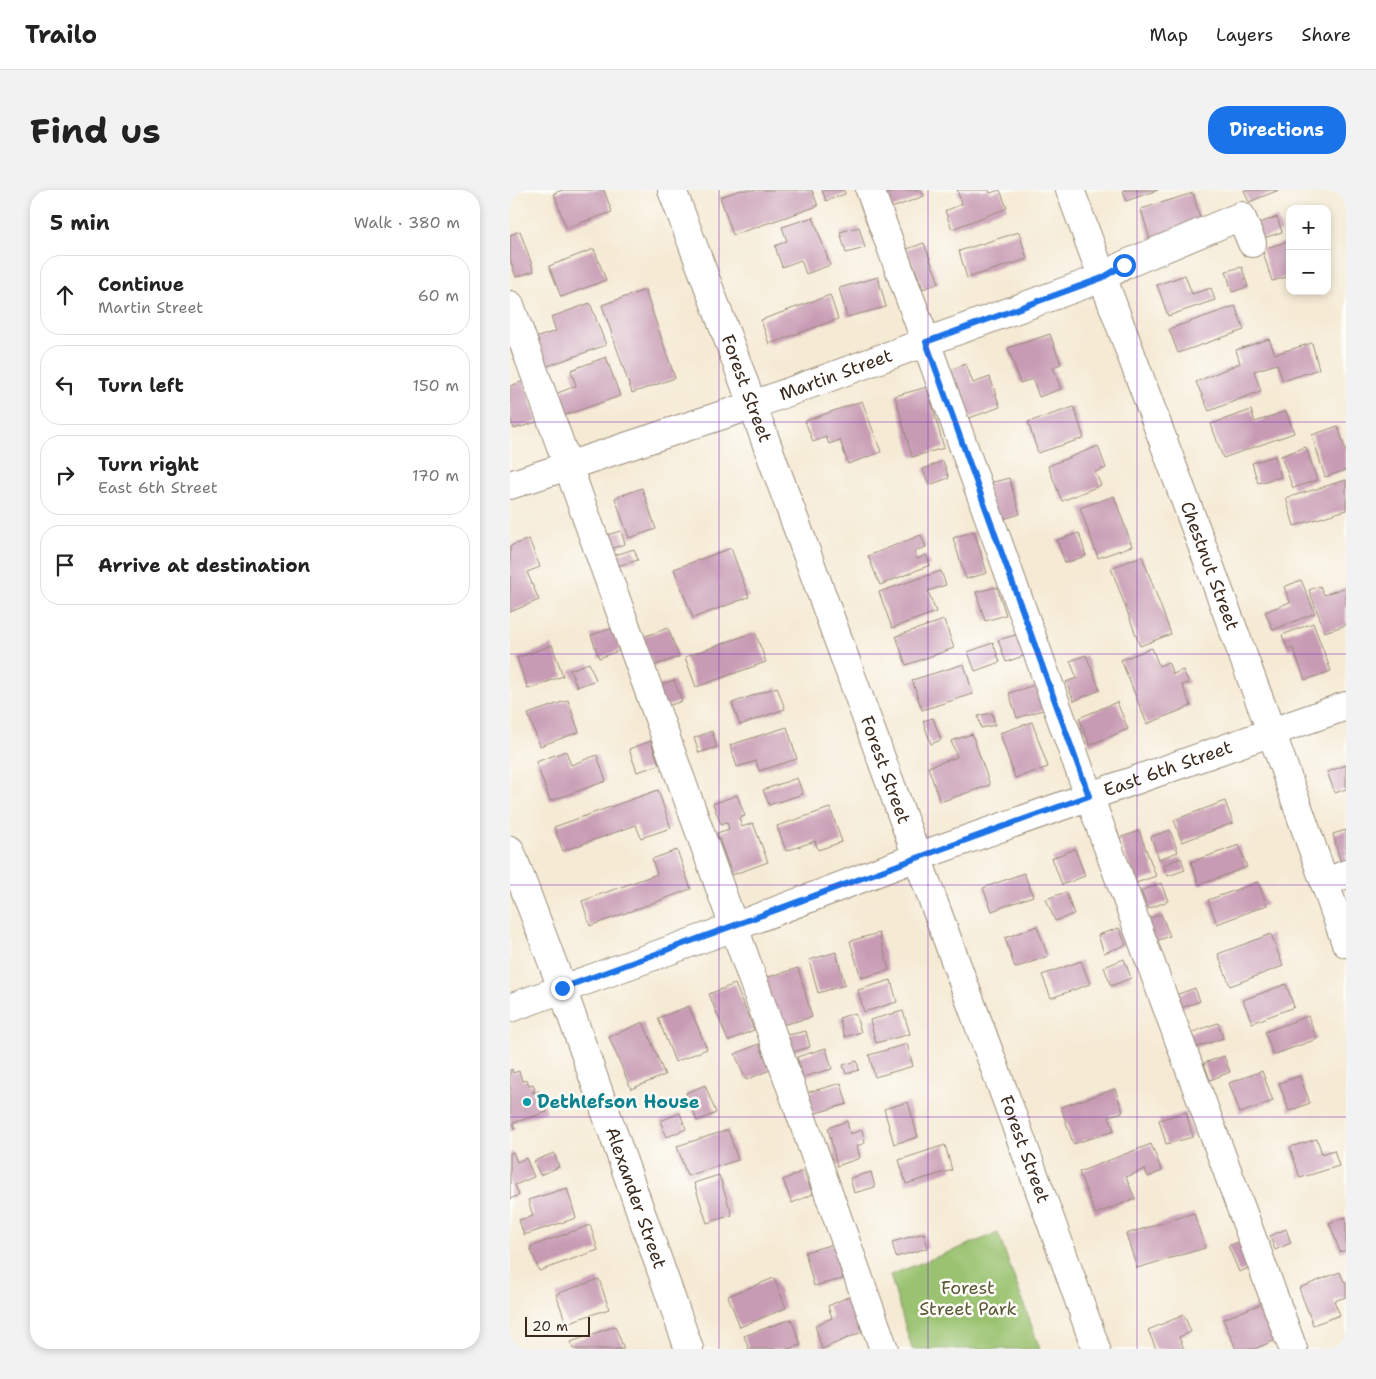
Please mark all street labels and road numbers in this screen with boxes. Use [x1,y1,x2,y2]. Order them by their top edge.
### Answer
street label: Forest Street [716,331,777,446]
street label: Martin Street [776,343,896,406]
street label: Chestnut Street [1175,498,1245,634]
street label: Forest Street [855,713,916,827]
street label: East 6th Street [1100,735,1235,802]
street label: Forest Street [994,1092,1055,1207]
street label: Alexander Street [600,1124,672,1272]

